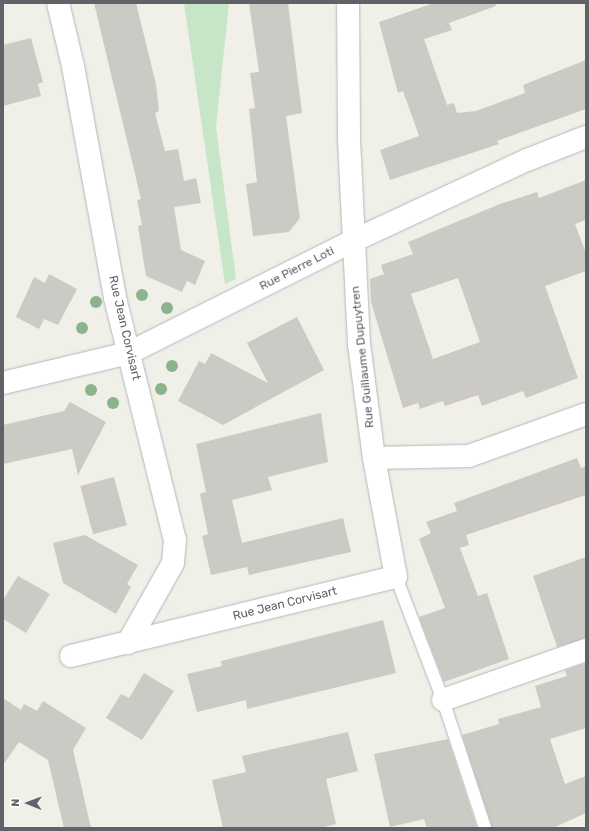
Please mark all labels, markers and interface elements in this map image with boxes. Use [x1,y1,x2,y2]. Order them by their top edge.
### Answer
street label: Rue Pierre Loti [257,244,337,294]
street label: Rue Jean Corvisart [105,274,143,382]
street label: Rue Guillaume Dupuytren [348,285,378,429]
street label: Rue Jean Corvisart [231,584,339,624]
north arrow [8,783,48,823]
text: N [9,799,22,807]

